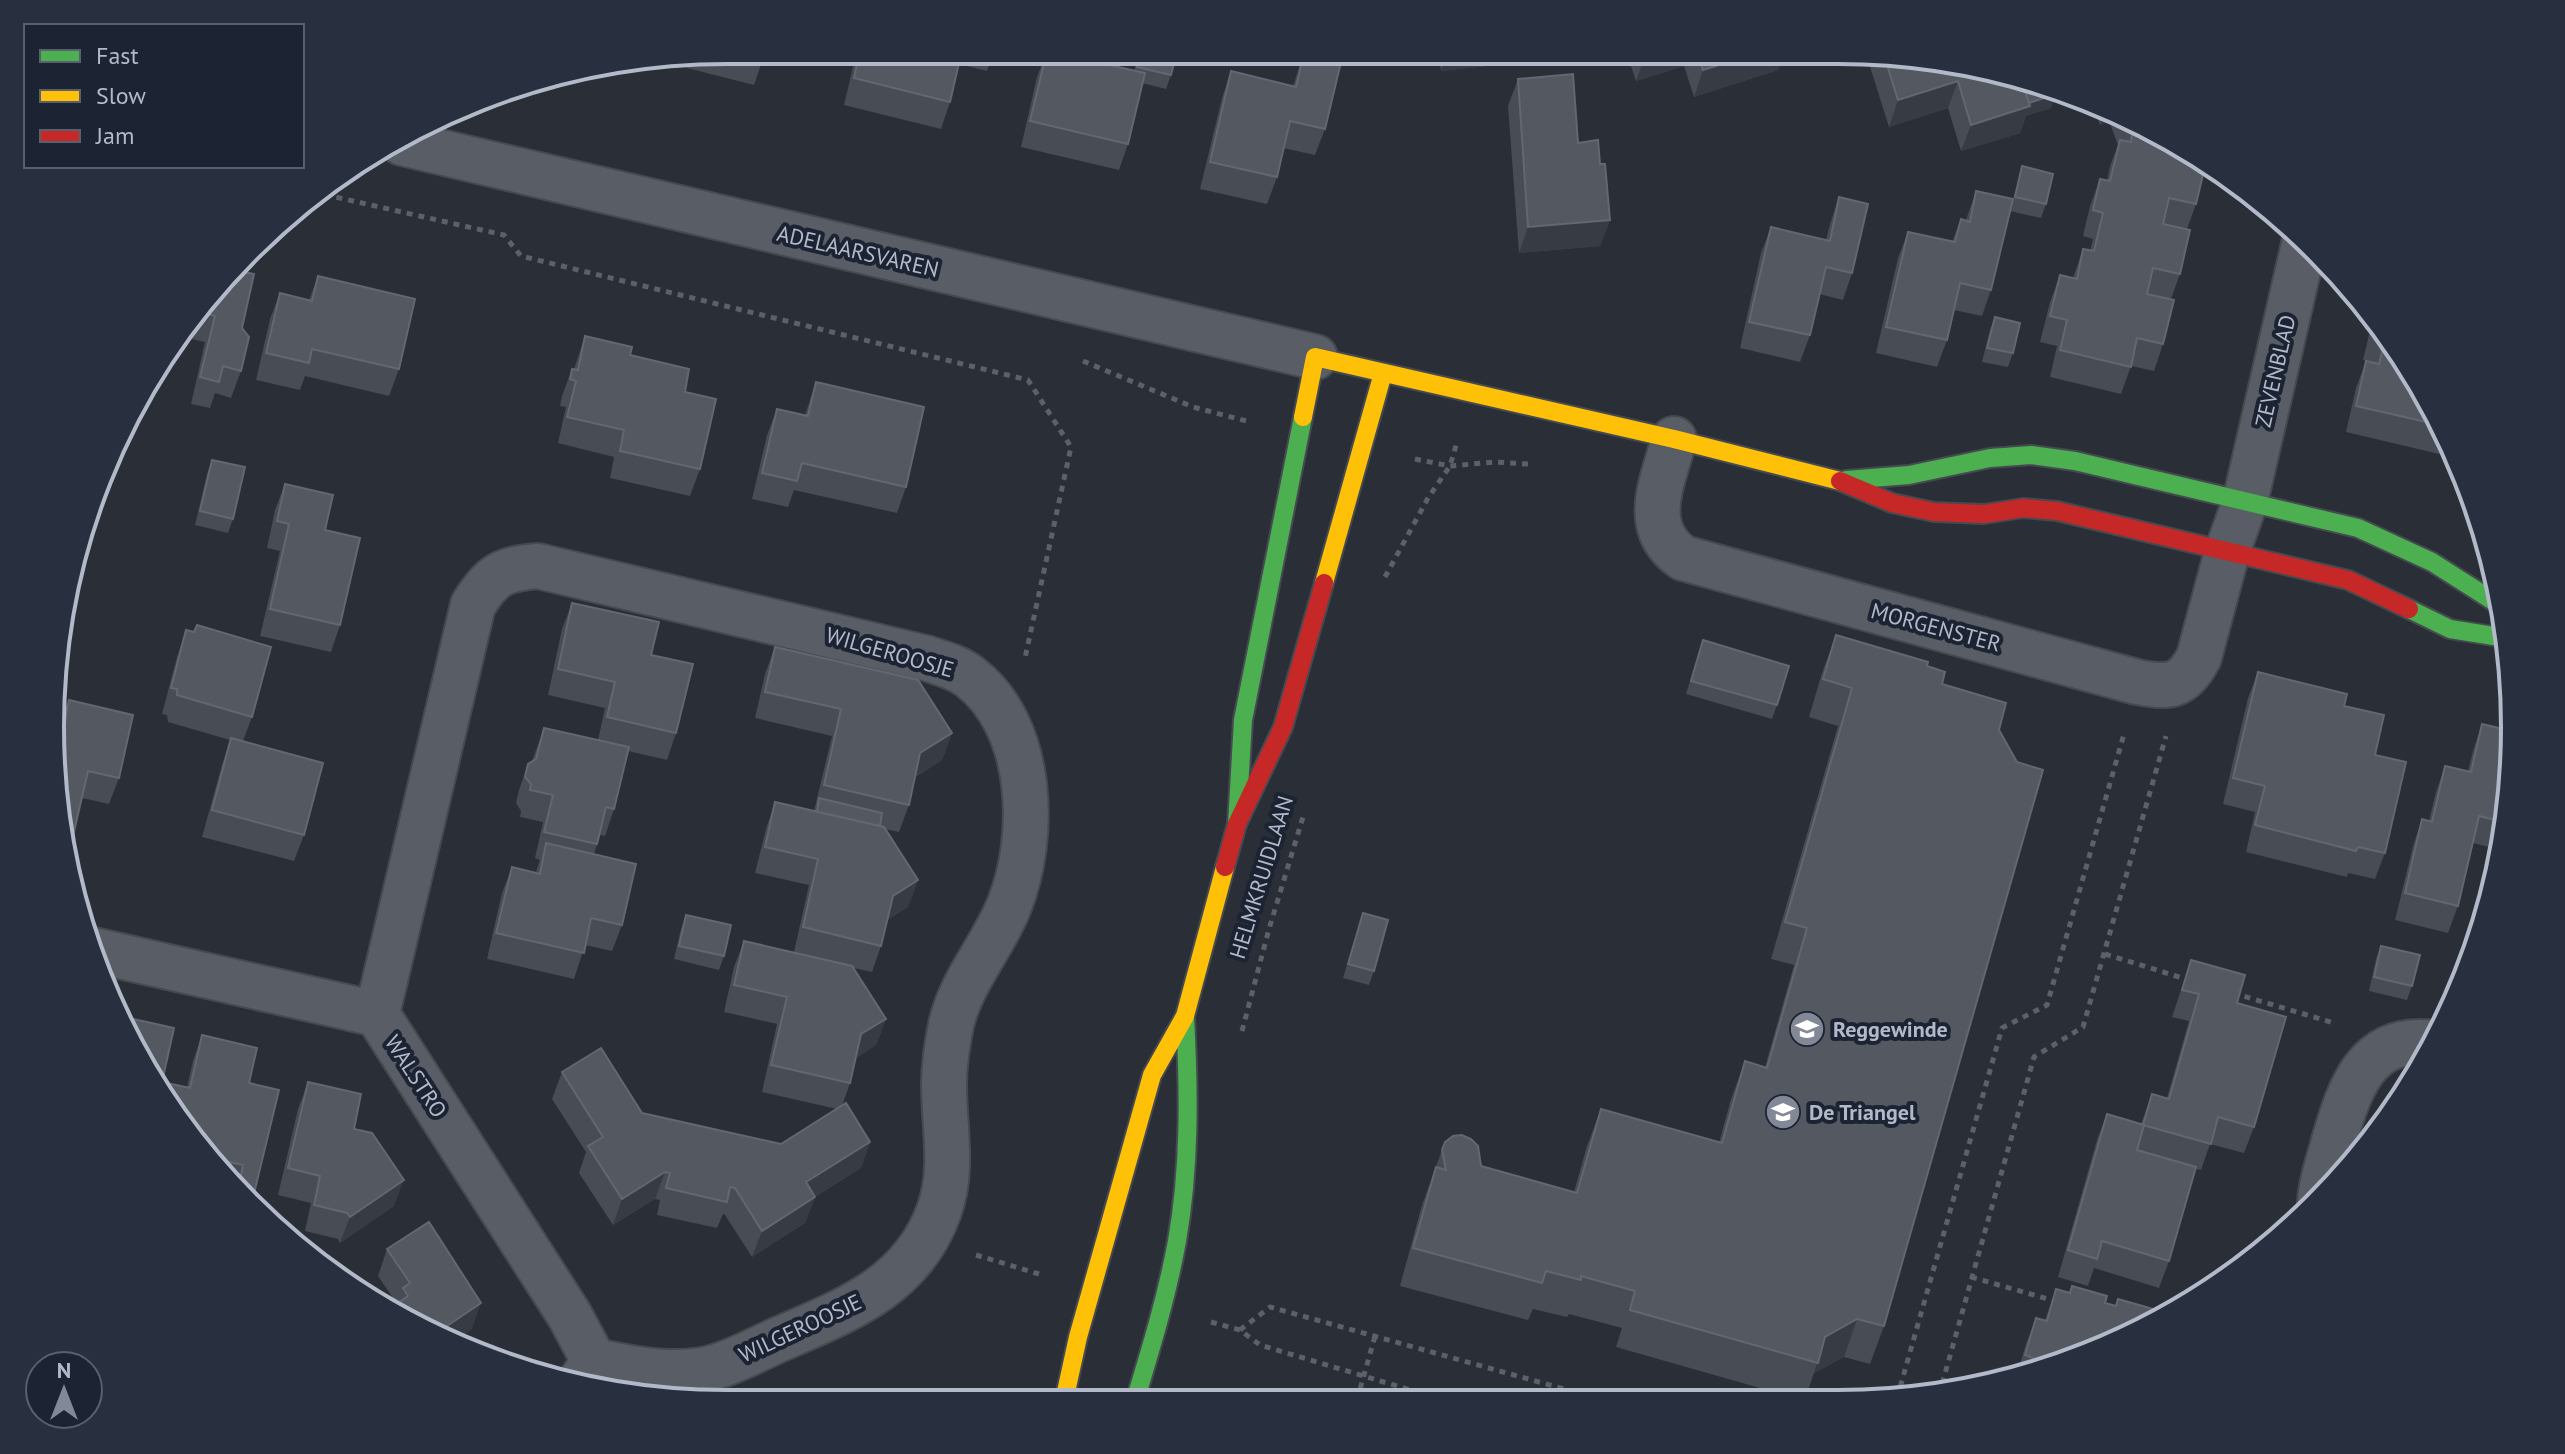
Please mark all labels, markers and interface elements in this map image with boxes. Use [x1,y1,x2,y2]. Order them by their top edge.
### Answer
legend [24,24,304,168]
text: Fast [96,40,139,71]
text: Slow [96,80,146,111]
text: Jam [95,120,134,151]
street label: ADELAARSVAREN [774,219,942,283]
street label: ZEVENBLAD [2248,312,2302,430]
street label: MORGENSTER [1868,596,2004,658]
street label: WILGEROOSJE [823,620,957,684]
street label: HELMKRUIDLAAN [1223,792,1299,962]
school or university icon: Reggewinde [1788,1010,1826,1048]
place label: Reggewinde [1833,1015,1948,1043]
street label: WALSTRO [379,1029,453,1123]
school or university icon: De Triangel [1764,1093,1802,1131]
place label: De Triangel [1809,1098,1916,1126]
street label: WILGEROOSJE [734,1287,866,1369]
north arrow [24,1350,104,1430]
text: N [57,1356,71,1384]

